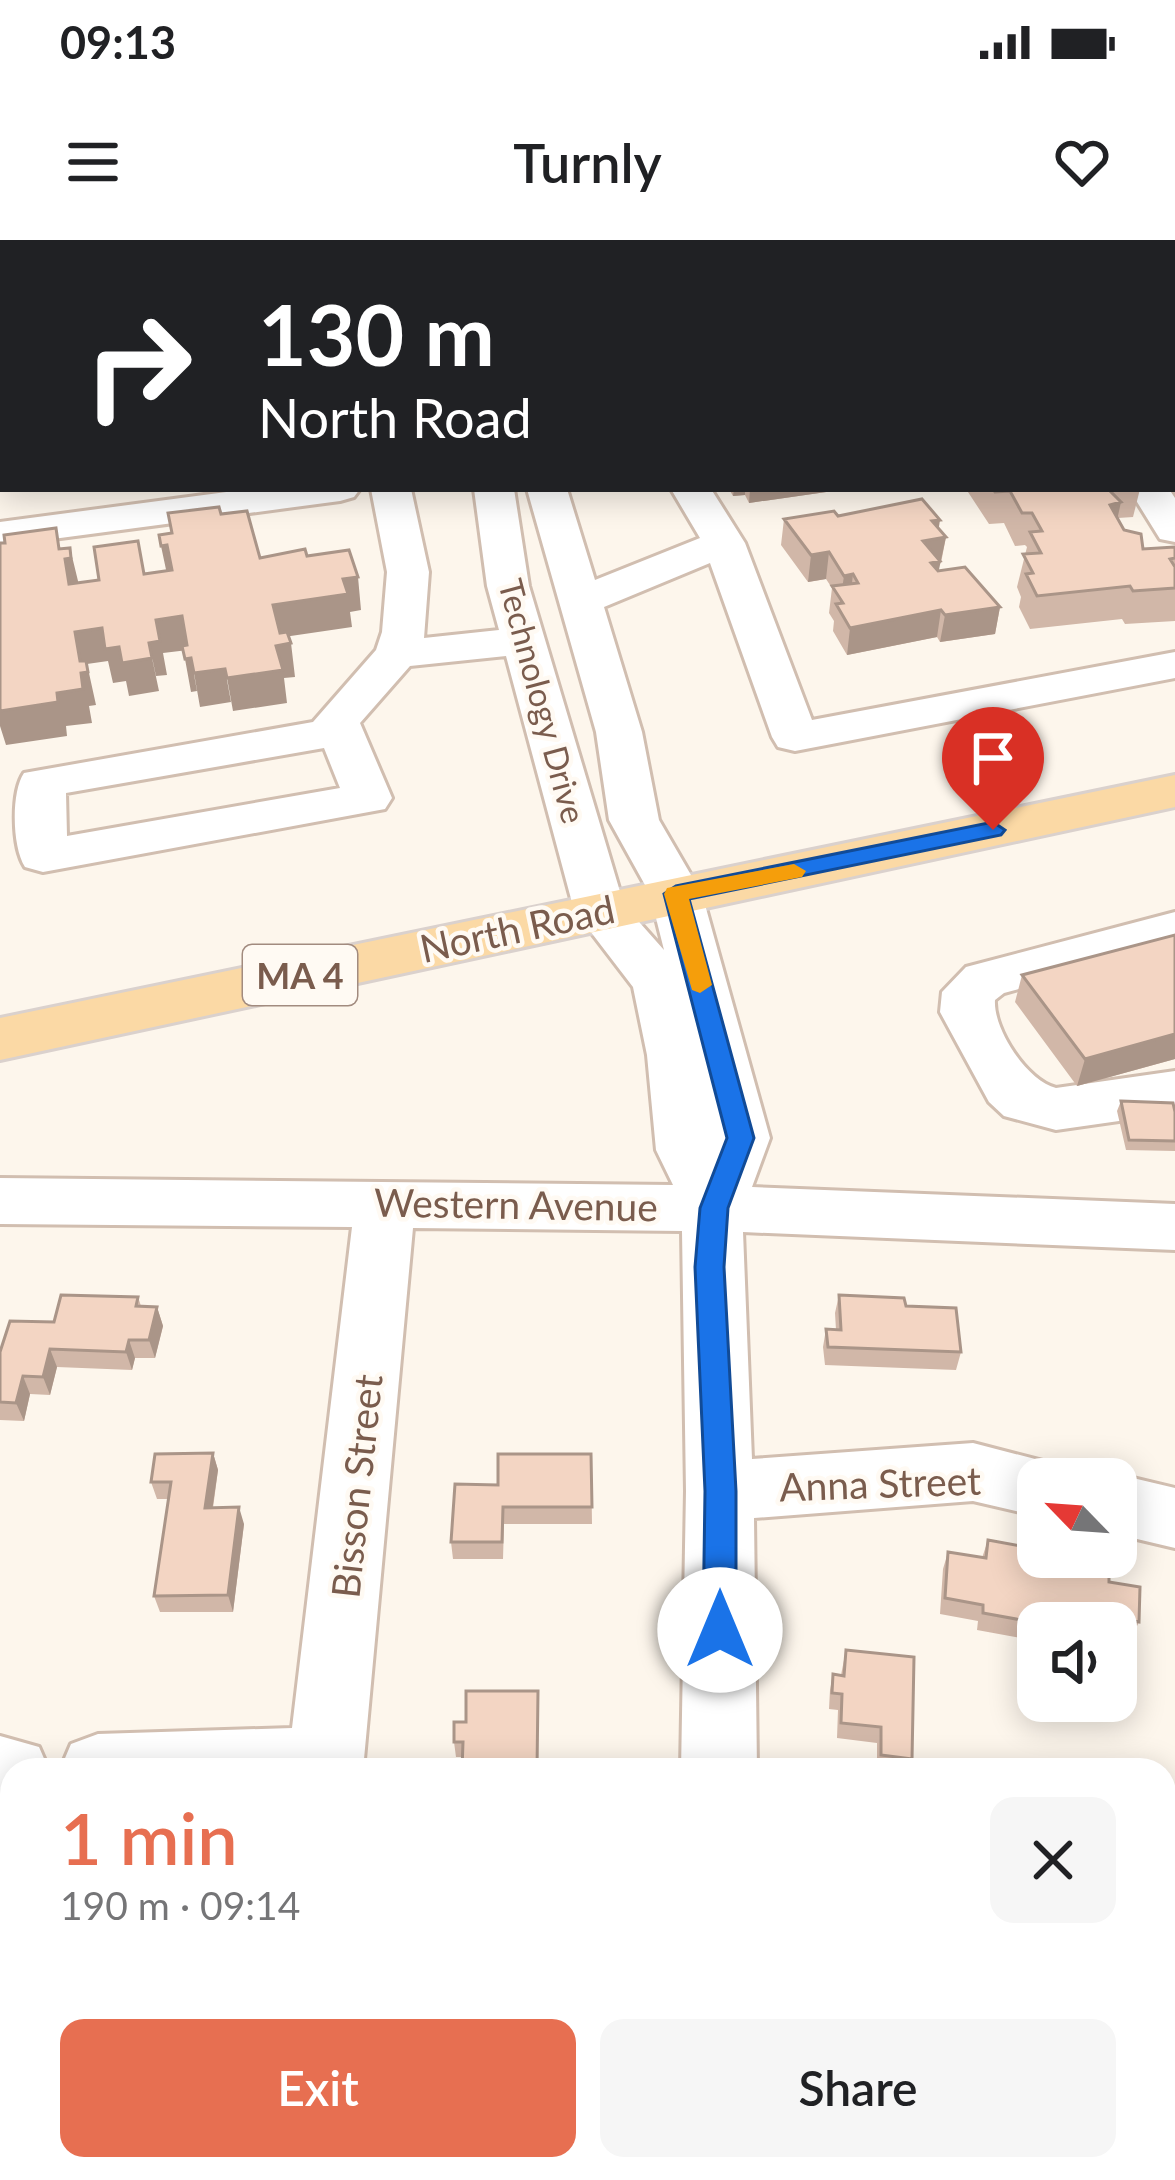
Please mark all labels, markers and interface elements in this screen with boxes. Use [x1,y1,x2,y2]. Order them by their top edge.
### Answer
text: 09:13 [60,15,176,69]
icon: menu [60,129,126,195]
icon: heart [1049,129,1115,195]
text: Turnly [513,130,662,195]
text: 130 m [258,283,495,384]
icon: right [60,288,216,444]
text: North Road [258,385,532,450]
street label: Technology Drive [491,575,595,827]
pin [942,707,1044,830]
icon: arrive [960,725,1026,791]
street label: North Road [416,885,618,971]
road number: MA 4 [243,945,357,1005]
street label: Western Avenue [374,1179,658,1229]
street label: Bisson Street [321,1372,391,1600]
street label: Anna Street [778,1456,982,1510]
north arrow [1017,1458,1137,1578]
map controls [1017,1458,1137,1722]
position arrow [657,1567,783,1693]
button: sound [1017,1602,1137,1722]
text: 1 min [60,1794,238,1880]
button: close [990,1797,1116,1923]
text: 190 m · 09:14 [60,1882,300,1928]
button: Exit [60,2019,576,2157]
button: Share [600,2019,1116,2157]

